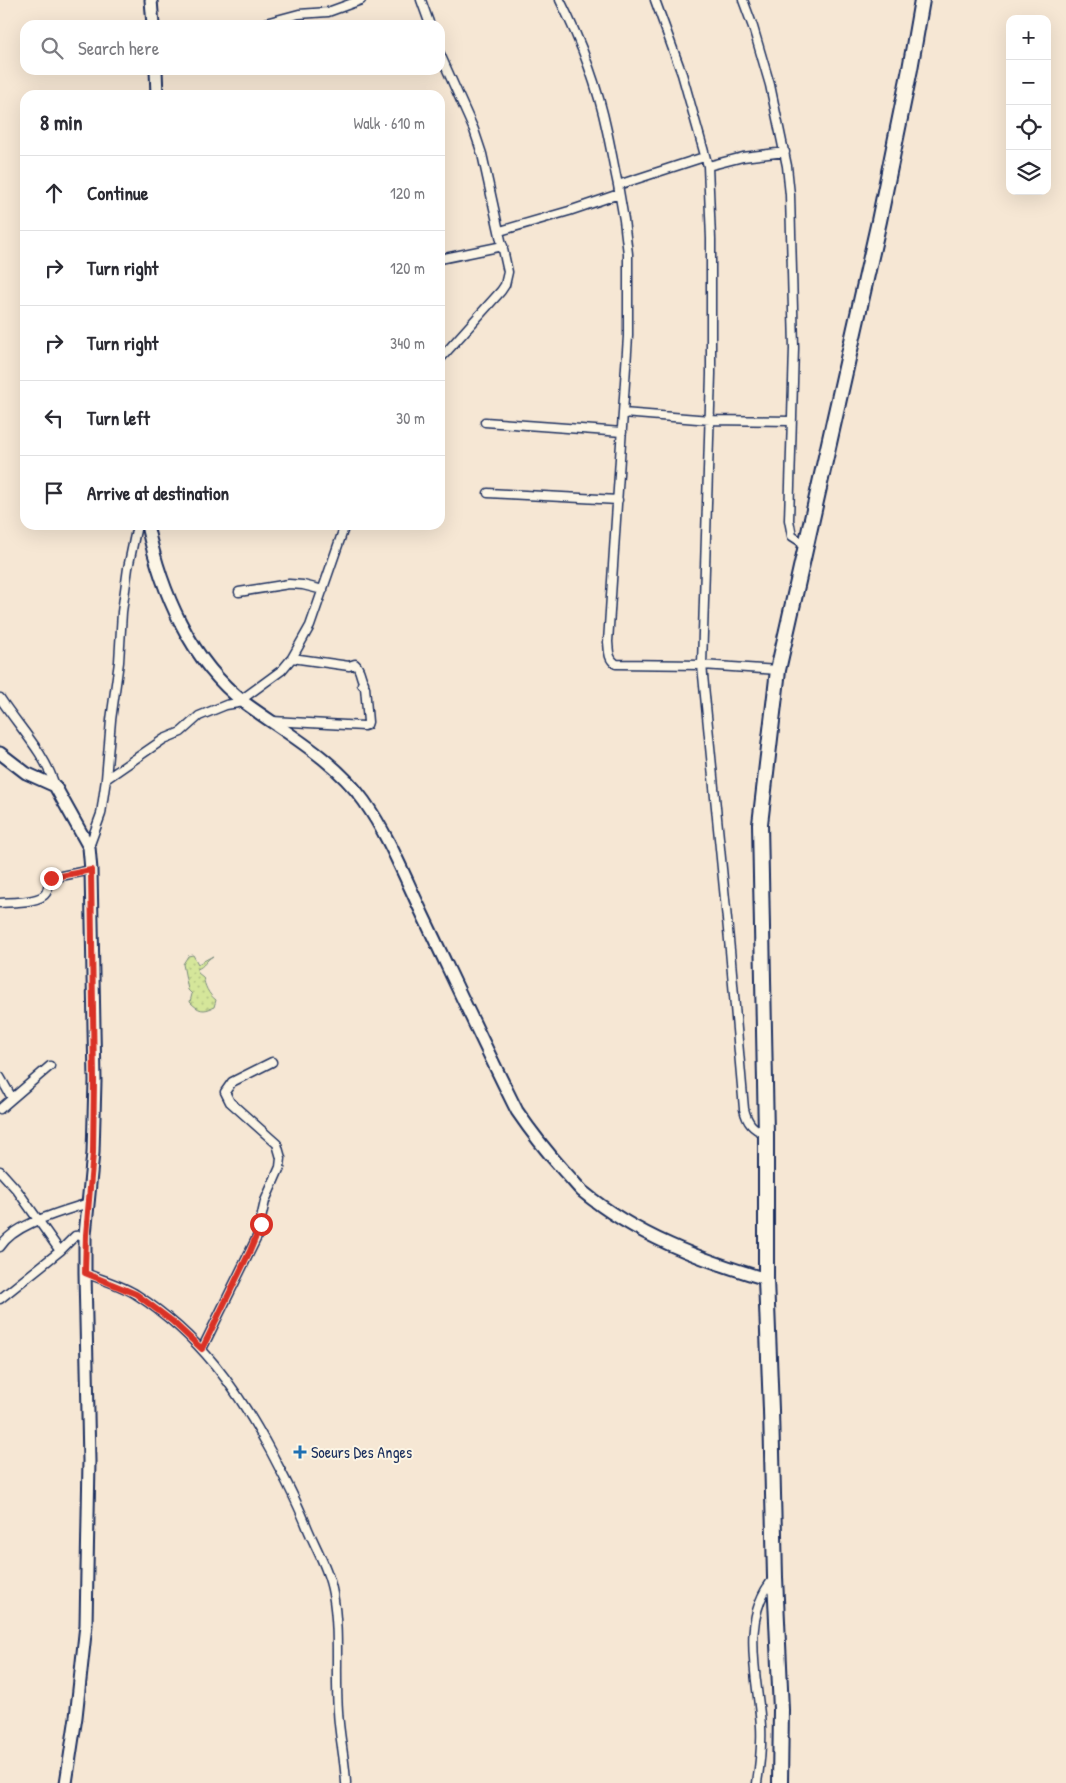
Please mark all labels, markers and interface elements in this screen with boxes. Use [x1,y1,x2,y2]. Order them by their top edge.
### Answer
map controls [1006,15,1051,195]
button: + [1006,15,1051,60]
search box [20,20,445,75]
icon: search [38,34,66,62]
text: Search here [78,35,159,61]
button: − [1006,60,1051,105]
button: locate [1006,105,1051,150]
text: 8 min [40,108,82,137]
text: Walk · 610 m [353,112,425,134]
button: layers [1006,150,1051,195]
icon: ahead [40,179,68,207]
text: Continue [87,180,148,206]
text: 120 m [390,182,425,204]
icon: right [40,254,68,282]
text: Turn right [87,255,158,281]
text: 120 m [390,257,425,279]
icon: right [40,329,68,357]
text: Turn right [87,330,158,356]
text: 340 m [390,332,425,354]
icon: left [40,404,68,432]
text: Turn left [87,405,150,431]
text: 30 m [396,407,425,429]
icon: arrive [40,479,68,507]
text: Arrive at destination [87,480,229,506]
route end [40,867,63,890]
route start [250,1213,273,1236]
place label: Soeurs Des Anges [311,1441,412,1463]
marker: Soeurs Des Anges [293,1445,307,1459]

